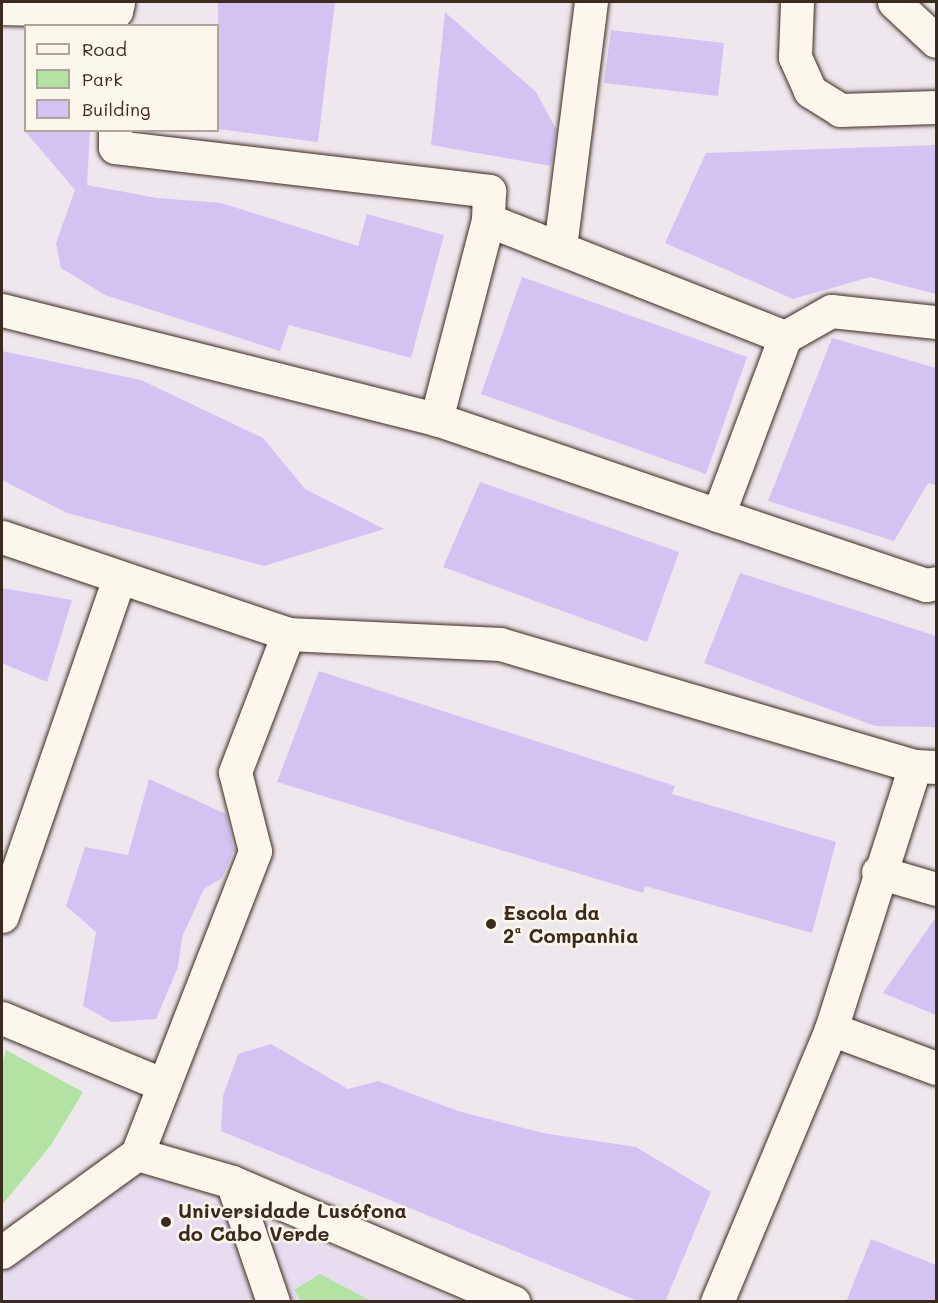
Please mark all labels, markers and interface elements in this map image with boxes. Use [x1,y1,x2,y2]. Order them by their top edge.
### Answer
legend [24,24,219,132]
text: Road [82,37,127,61]
text: Park [82,67,123,91]
text: Building [82,97,150,121]
place label: Escola da 2ª Companhia [503,900,638,947]
marker: Escola da 2ª Companhia [484,917,498,931]
place label: Universidade Lusófona do Cabo Verde [178,1198,407,1245]
marker: Universidade Lusófona do Cabo Verde [159,1215,173,1229]

